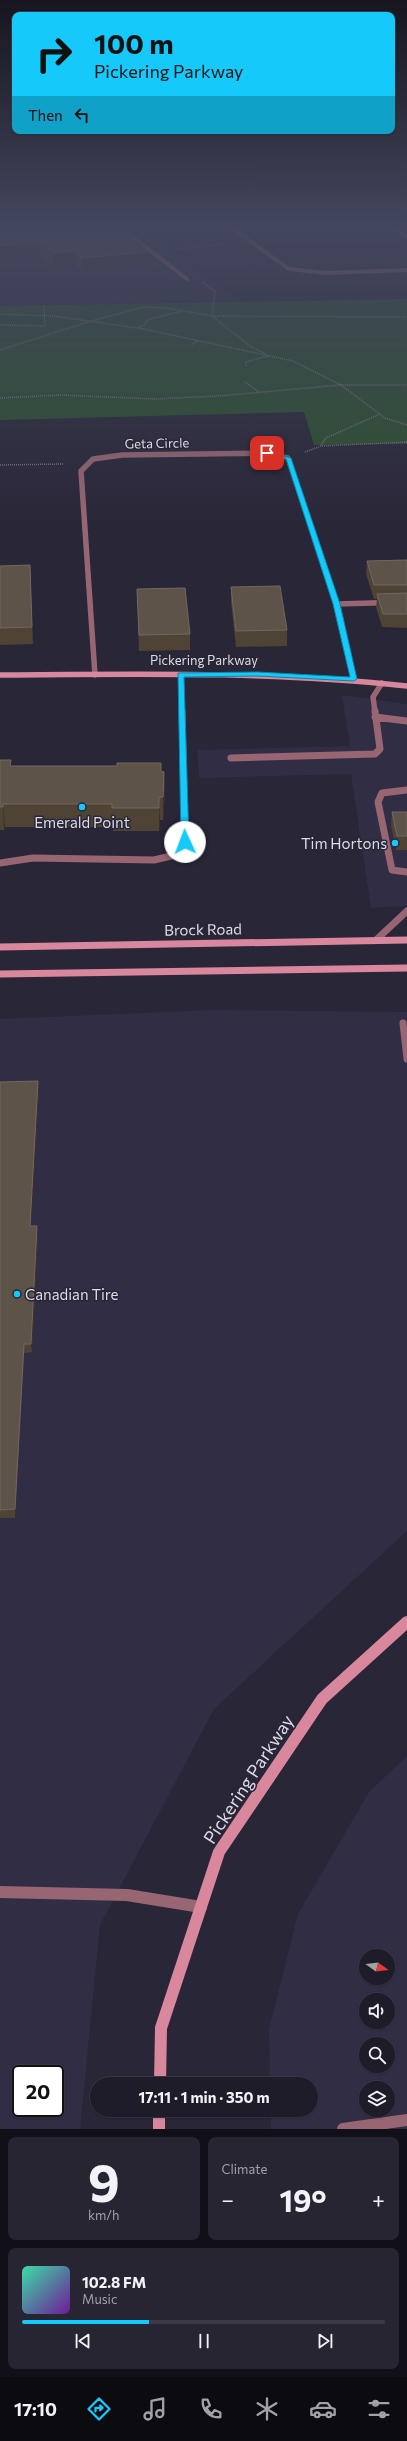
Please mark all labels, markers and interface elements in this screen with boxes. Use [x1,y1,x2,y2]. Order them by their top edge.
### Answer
text: 100 m [94,26,174,60]
icon: right [28,28,80,80]
text: Pickering Parkway [94,60,243,82]
icon: left [71,104,93,126]
text: Then [28,106,63,124]
street label: Geta Circle [125,434,190,452]
pin [250,436,284,470]
icon: arrive [256,442,278,464]
street label: Pickering Parkway [150,652,258,668]
marker: Emerald Point [77,802,87,812]
place label: Emerald Point [34,813,130,831]
position arrow [164,821,206,863]
place label: Tim Hortons [301,834,387,852]
marker: Tim Hortons [390,838,400,848]
street label: Brock Road [164,919,242,939]
place label: Canadian Tire [25,1285,119,1303]
marker: Canadian Tire [12,1289,22,1299]
street label: Pickering Parkway [198,1710,298,1848]
north arrow [359,1949,395,1985]
map controls [359,1949,395,2117]
button: sound [359,1993,395,2029]
button: search [359,2037,395,2073]
speed limit sign: 20 [12,2065,64,2117]
button: layers [359,2081,395,2117]
text: 17:11 · 1 min · 350 m [139,2088,269,2106]
text: 9 [88,2149,120,2213]
text: Climate [222,2161,267,2177]
text: 19° [279,2181,327,2218]
text: − [222,2186,234,2213]
text: + [372,2186,385,2213]
text: km/h [88,2207,120,2223]
text: 102.8 FM [82,2273,146,2291]
text: Music [82,2291,117,2307]
icon: previous [72,2330,94,2352]
icon: pause [193,2330,215,2352]
icon: next [314,2330,336,2352]
icon: directions [85,2395,113,2423]
icon: music [141,2395,169,2423]
icon: phone [197,2395,225,2423]
icon: climate [253,2395,281,2423]
icon: car [309,2395,337,2423]
icon: filters [365,2395,393,2423]
text: 17:10 [14,2398,57,2420]

